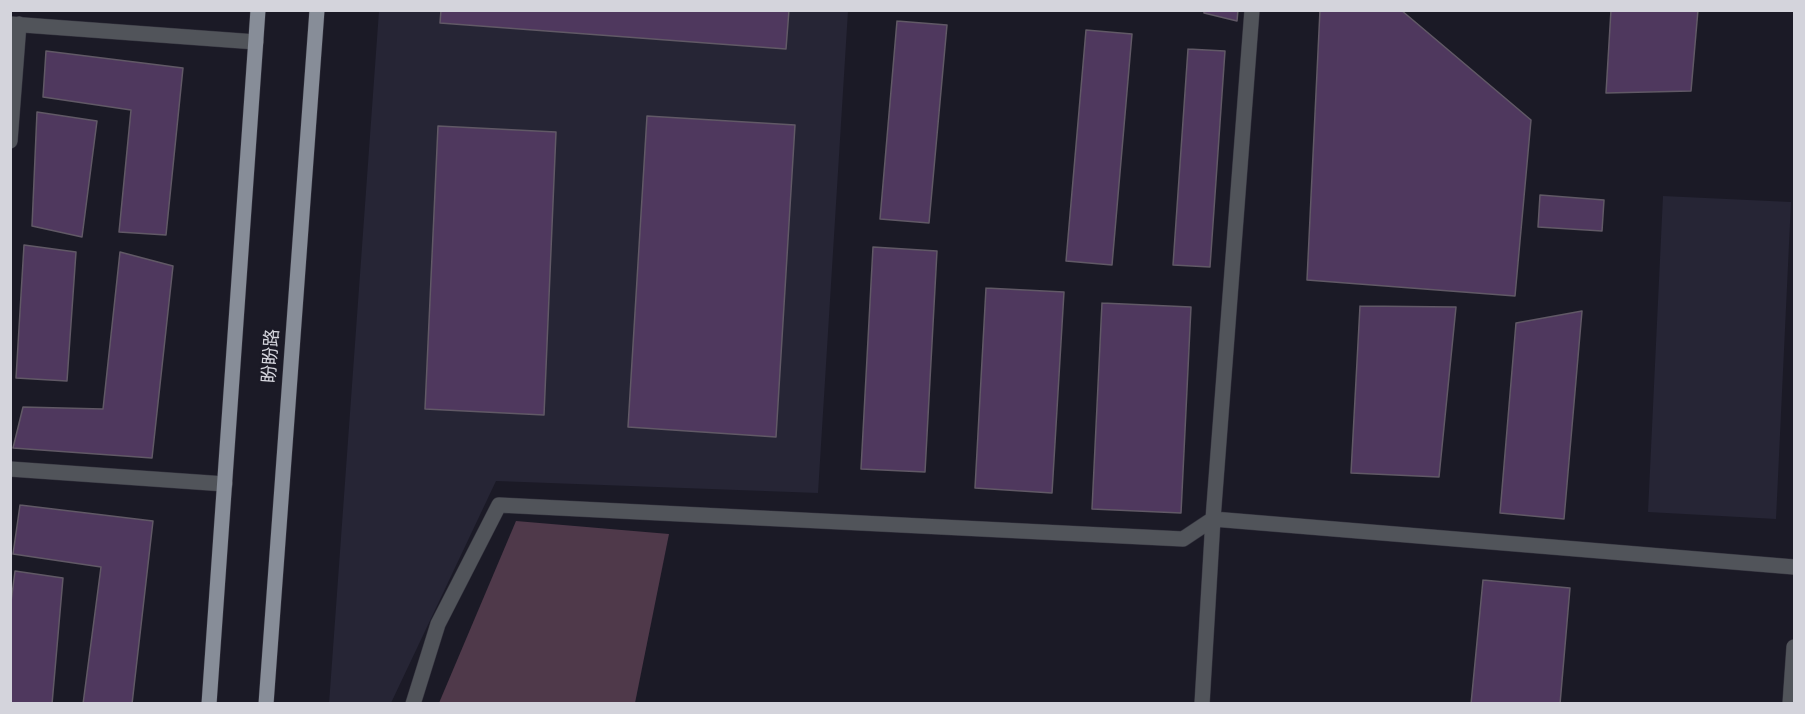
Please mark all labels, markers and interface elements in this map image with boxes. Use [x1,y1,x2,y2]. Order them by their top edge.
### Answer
street label: 盼盼路 [259,328,285,384]

